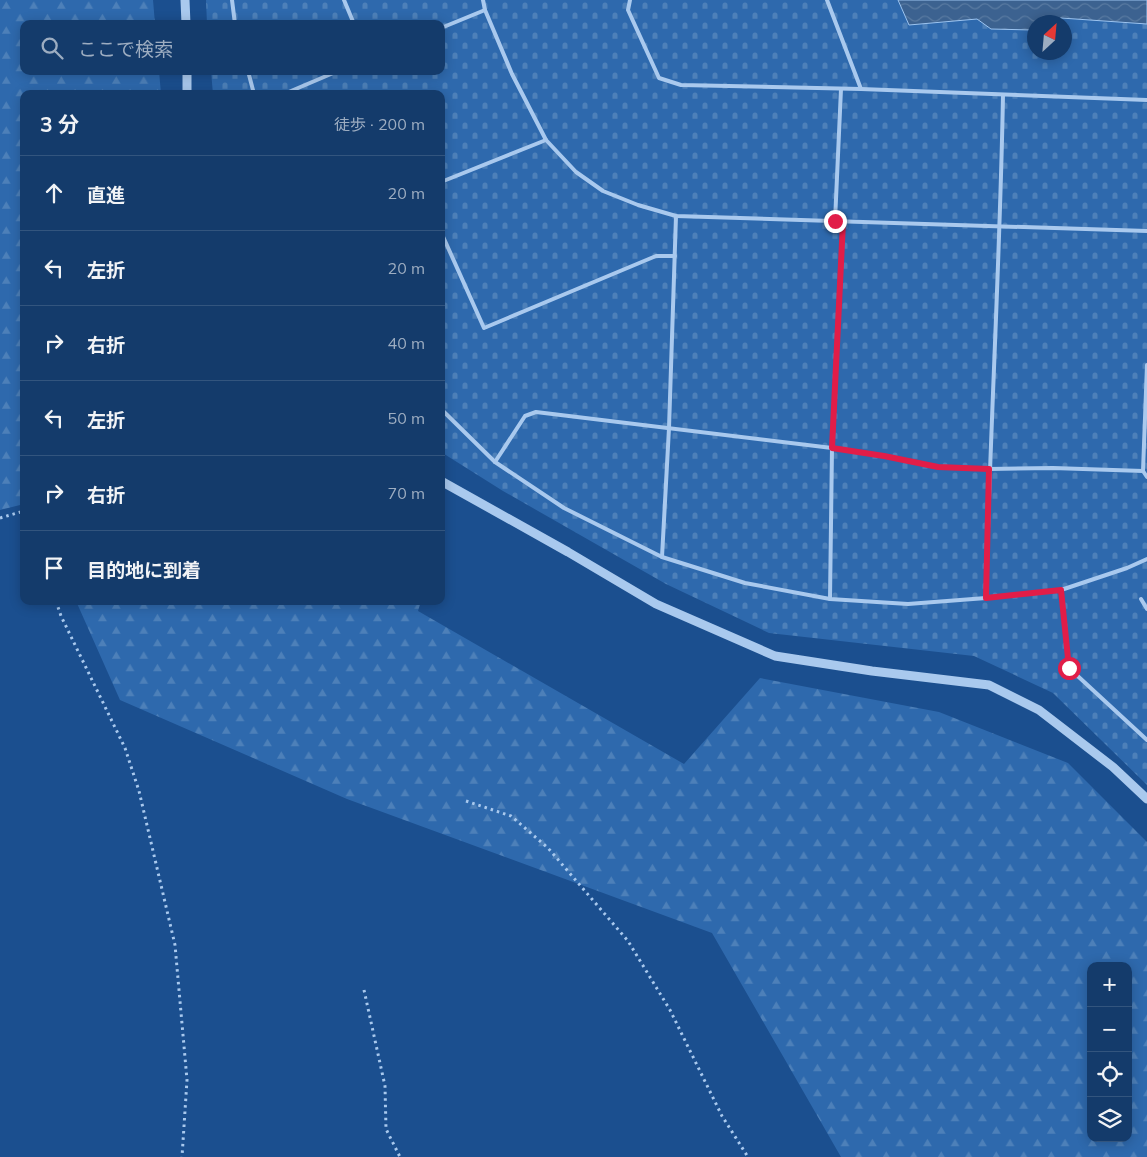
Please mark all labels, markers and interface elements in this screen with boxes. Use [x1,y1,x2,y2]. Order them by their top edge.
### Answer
north arrow [1027,15,1072,60]
search box [20,20,445,75]
icon: search [38,34,66,62]
text: ここで検索 [78,37,173,61]
text: 3 分 [40,111,79,137]
text: 徒歩 · 200 m [334,114,425,134]
icon: ahead [40,179,68,207]
text: 直進 [87,183,125,207]
text: 20 m [388,183,425,203]
route end [824,210,847,233]
icon: left [40,254,68,282]
text: 左折 [87,258,125,282]
text: 20 m [388,258,425,278]
icon: right [40,329,68,357]
text: 右折 [87,333,125,357]
text: 40 m [388,333,425,353]
icon: left [40,404,68,432]
text: 左折 [87,408,125,432]
text: 50 m [388,408,425,428]
icon: right [40,479,68,507]
text: 右折 [87,483,125,507]
text: 70 m [388,483,425,503]
icon: arrive [40,554,68,582]
text: 目的地に到着 [87,558,201,582]
route start [1058,657,1081,680]
map controls [1087,962,1132,1142]
button: + [1087,962,1132,1007]
button: − [1087,1007,1132,1052]
button: locate [1087,1052,1132,1097]
button: layers [1087,1097,1132,1142]

